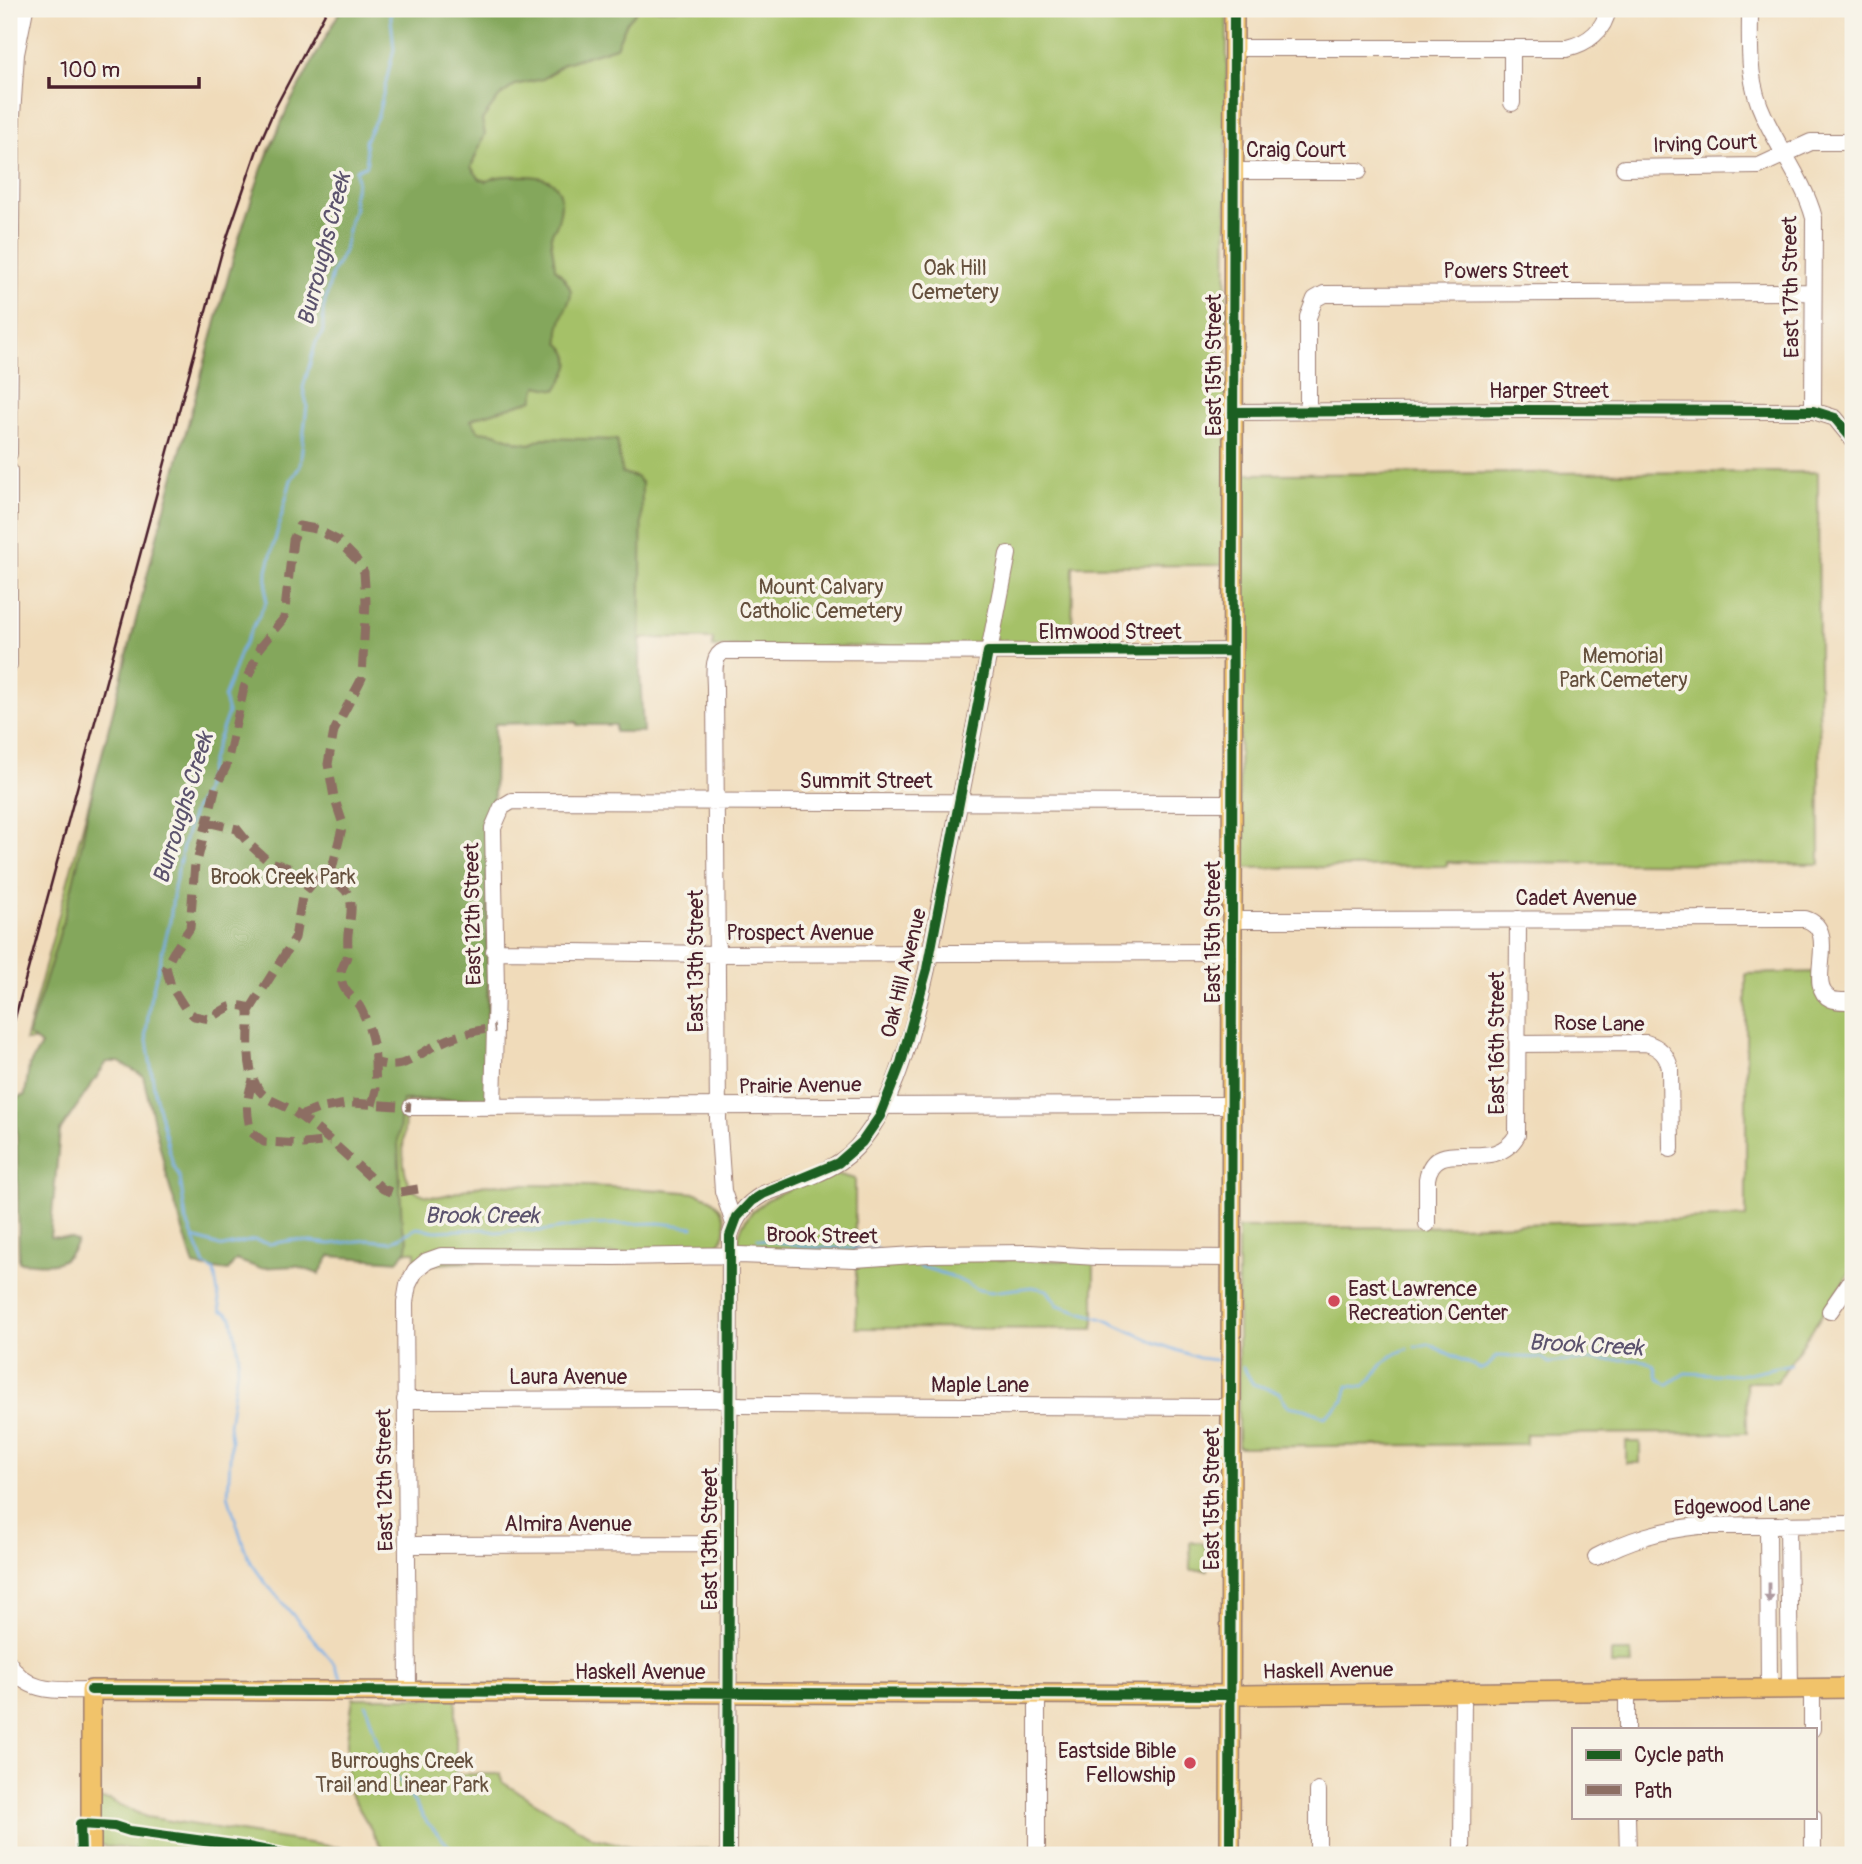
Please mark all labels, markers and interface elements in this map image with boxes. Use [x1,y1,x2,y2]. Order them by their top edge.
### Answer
scale bar [49,46,200,90]
text: 100 m [60,57,120,84]
street label: Irving Court [1652,129,1758,159]
street label: Craig Court [1246,137,1346,164]
water label: Burroughs Creek [291,167,358,328]
street label: East 17th Street [1776,215,1806,358]
park label: Oak Hill Cemetery [911,255,999,306]
street label: Powers Street [1443,258,1569,285]
street label: East 15th Street [1201,293,1228,436]
street label: Harper Street [1489,378,1609,405]
park label: Mount Calvary Catholic Cemetery [739,574,903,625]
street label: Elmwood Street [1038,619,1182,646]
park label: Memorial Park Cemetery [1559,643,1687,694]
water label: Burroughs Creek [146,727,220,887]
street label: Summit Street [799,768,933,795]
street label: East 12th Street [458,842,488,986]
street label: East 15th Street [1200,860,1227,1003]
park label: Brook Creek Park [210,864,356,891]
street label: Cadet Avenue [1515,885,1637,912]
street label: East 13th Street [683,889,710,1032]
street label: Oak Hill Avenue [875,905,933,1041]
street label: Prospect Avenue [726,920,874,947]
street label: East 16th Street [1484,971,1511,1115]
street label: Rose Lane [1553,1010,1645,1038]
street label: Prairie Avenue [738,1071,862,1101]
water label: Brook Creek [425,1201,542,1230]
street label: Brook Street [766,1222,879,1250]
place label: East Lawrence Recreation Center [1348,1276,1509,1327]
marker: East Lawrence Recreation Center [1326,1293,1342,1309]
water label: Brook Creek [1528,1328,1646,1363]
street label: Laura Avenue [509,1364,628,1391]
street label: Maple Lane [931,1372,1030,1399]
street label: East 12th Street [370,1408,400,1552]
street label: East 15th Street [1199,1427,1226,1570]
street label: East 13th Street [697,1467,724,1610]
street label: Edgewood Lane [1673,1490,1811,1522]
street label: Almira Avenue [504,1511,632,1538]
one-way arrow [1763,1582,1775,1604]
street label: Haskell Avenue [1262,1656,1394,1686]
street label: Haskell Avenue [575,1659,706,1686]
legend [1572,1728,1816,1818]
place label: Eastside Bible Fellowship [1058,1738,1177,1789]
text: Cycle path [1634,1742,1724,1769]
park label: Burroughs Creek Trail and Linear Park [315,1748,489,1799]
marker: Eastside Bible Fellowship [1182,1755,1198,1771]
text: Path [1634,1778,1672,1805]

